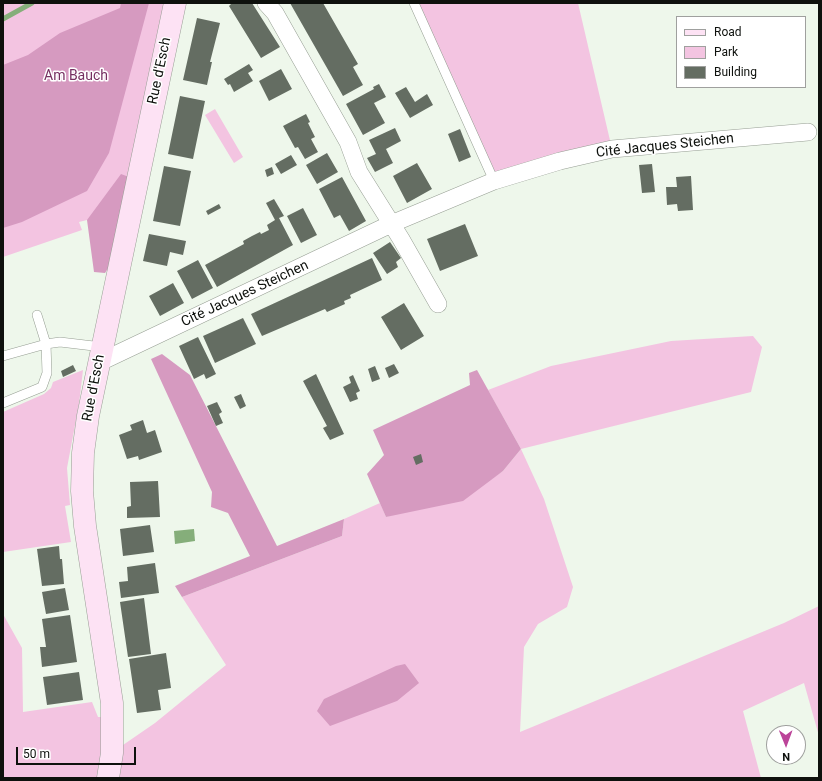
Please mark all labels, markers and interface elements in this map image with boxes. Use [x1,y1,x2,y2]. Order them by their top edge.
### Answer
legend [676,16,806,88]
text: Road [714,25,742,39]
street label: Rue d'Esch [145,36,175,106]
text: Park [714,45,738,59]
text: Building [714,65,757,79]
park label: Am Bauch [44,68,108,84]
street label: Cité Jacques Steichen [595,130,735,162]
street label: Cité Jacques Steichen [179,257,311,331]
street label: Rue d'Esch [79,353,109,423]
north arrow [766,725,806,765]
scale bar [18,739,138,765]
text: 50 m [23,747,50,761]
text: N [782,750,790,763]

